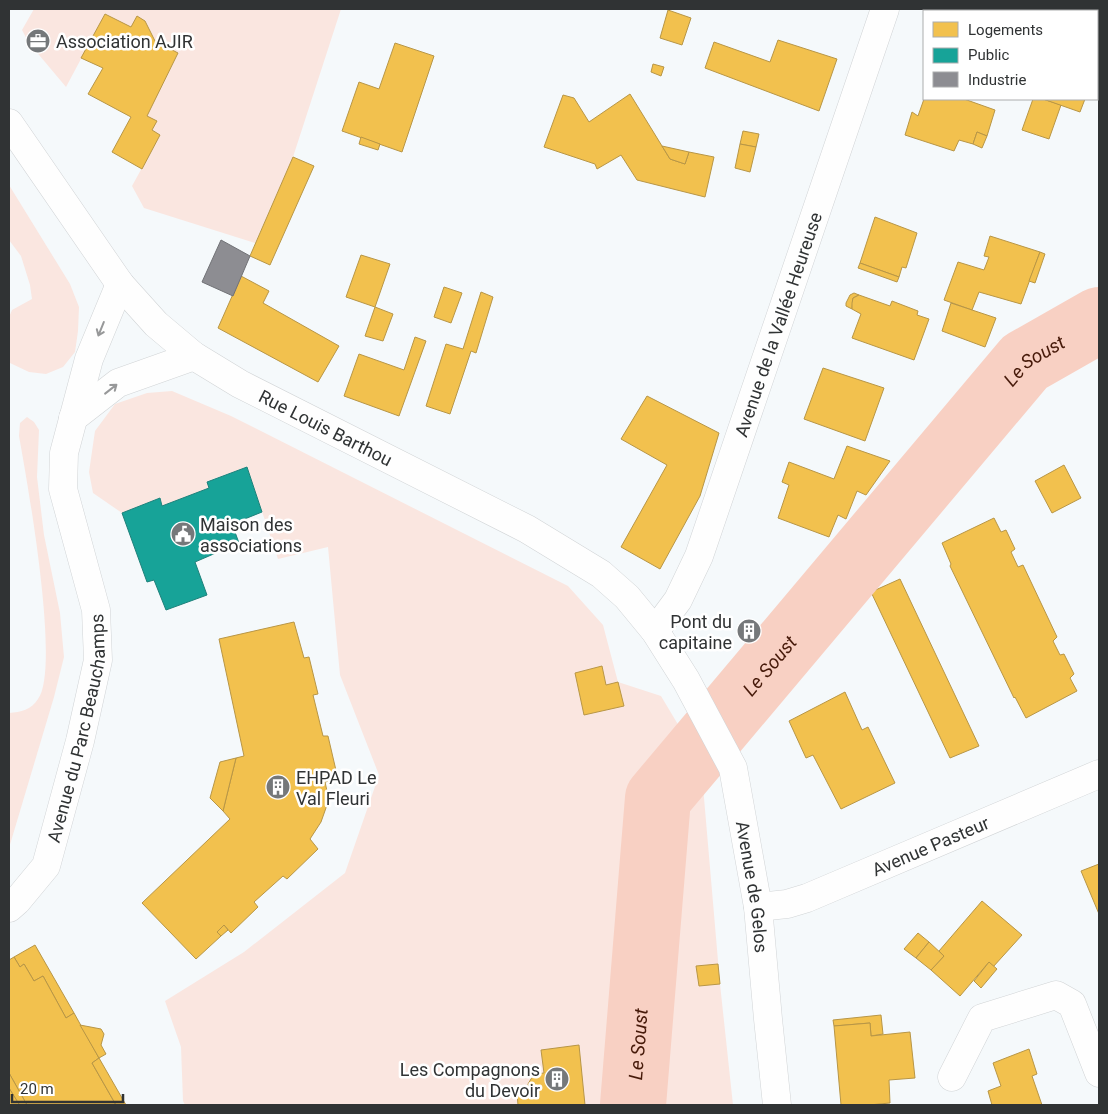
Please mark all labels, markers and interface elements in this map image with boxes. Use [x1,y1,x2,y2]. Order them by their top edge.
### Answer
legend [923,10,1098,100]
text: Logements [968,21,1043,39]
office icon: Association AJIR [25,28,51,54]
place label: Association AJIR [56,31,193,52]
text: Public [968,46,1009,64]
text: Industrie [968,71,1026,89]
street label: Avenue de la Vallée Heureuse [730,209,826,439]
one-way arrow [96,321,106,336]
water label: Le Soust [998,330,1070,391]
one-way arrow [104,383,117,394]
street label: Rue Louis Barthou [256,385,396,470]
place label: Maison des associations [200,514,302,556]
public building icon: Maison des associations [170,521,196,547]
place label: Pont du capitaine [659,611,732,653]
street label: Avenue du Parc Beauchamps [42,613,109,845]
building icon: Pont du capitaine [736,618,762,644]
water label: Le Soust [738,630,802,700]
place label: EHPAD Le Val Fleuri [296,767,376,809]
building icon: EHPAD Le Val Fleuri [265,774,291,800]
street label: Avenue Pasteur [869,811,992,880]
street label: Avenue de Gelos [732,819,773,954]
water label: Le Soust [624,1007,652,1081]
place label: Les Compagnons du Devoir [400,1059,540,1101]
building icon: Les Compagnons du Devoir [544,1066,570,1092]
scale bar [12,1072,124,1104]
text: 20 m [20,1080,54,1098]

